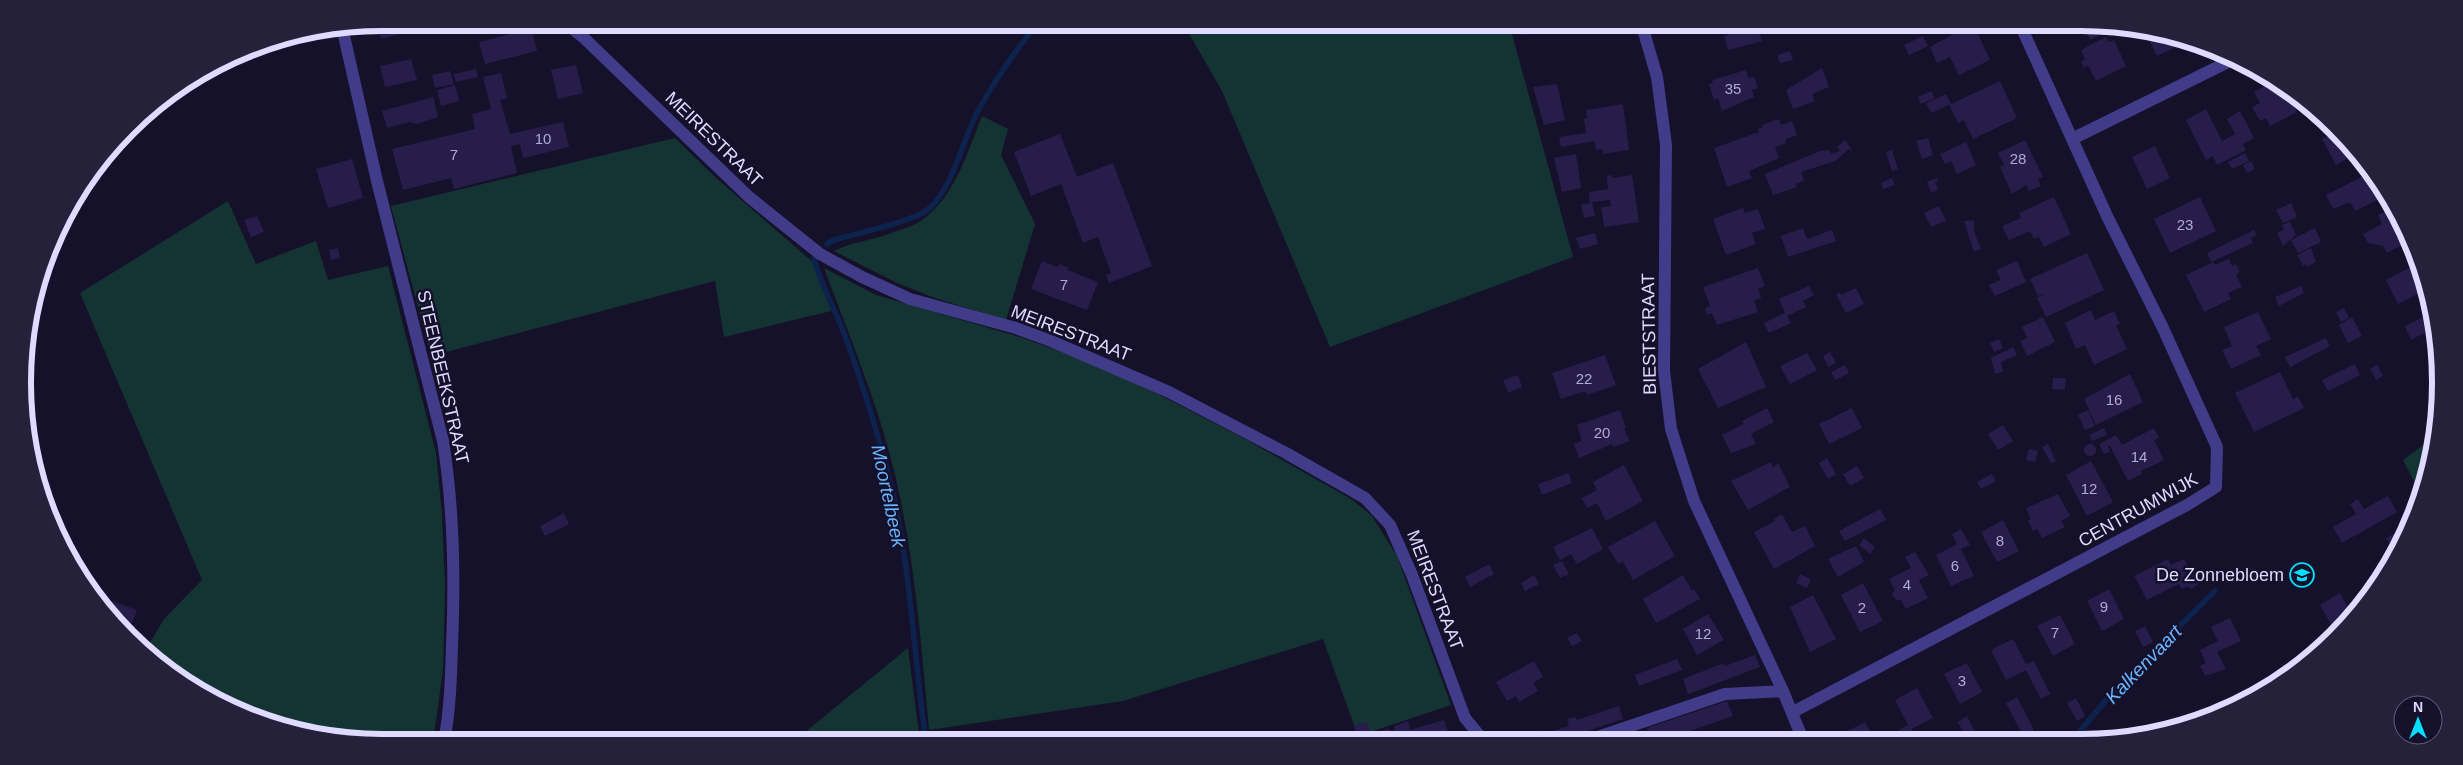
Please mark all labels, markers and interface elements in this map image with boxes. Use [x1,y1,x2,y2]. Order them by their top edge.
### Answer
house number: 35 [1725,80,1741,97]
street label: MEIRESTRAAT [661,88,767,190]
house number: 10 [535,130,551,147]
house number: 7 [450,146,458,163]
house number: 28 [2010,150,2026,167]
house number: 23 [2177,216,2193,233]
street label: BIESTSTRAAT [1638,273,1660,395]
house number: 7 [1060,276,1068,293]
street label: STEENBEEKSTRAAT [413,288,473,466]
street label: MEIRESTRAAT [1008,301,1134,365]
house number: 22 [1576,370,1592,387]
house number: 16 [2106,391,2122,408]
house number: 20 [1594,424,1610,441]
water label: Moortelbeek [867,443,910,551]
house number: 14 [2131,448,2147,465]
street label: CENTRUMWIJK [2075,469,2201,551]
house number: 12 [2081,480,2097,497]
street label: MEIRESTRAAT [1403,527,1467,653]
house number: 8 [1996,532,2004,549]
house number: 6 [1951,557,1959,574]
school or university icon: De Zonnebloem [2289,562,2315,588]
place label: De Zonnebloem [2156,565,2284,585]
house number: 4 [1903,576,1911,593]
house number: 9 [2100,598,2108,615]
house number: 2 [1858,599,1866,616]
water label: Kalkenvaart [2101,620,2186,708]
house number: 7 [2051,624,2059,641]
house number: 12 [1695,625,1711,642]
house number: 3 [1958,672,1966,689]
north arrow [2393,695,2443,745]
text: N [2413,699,2423,715]

